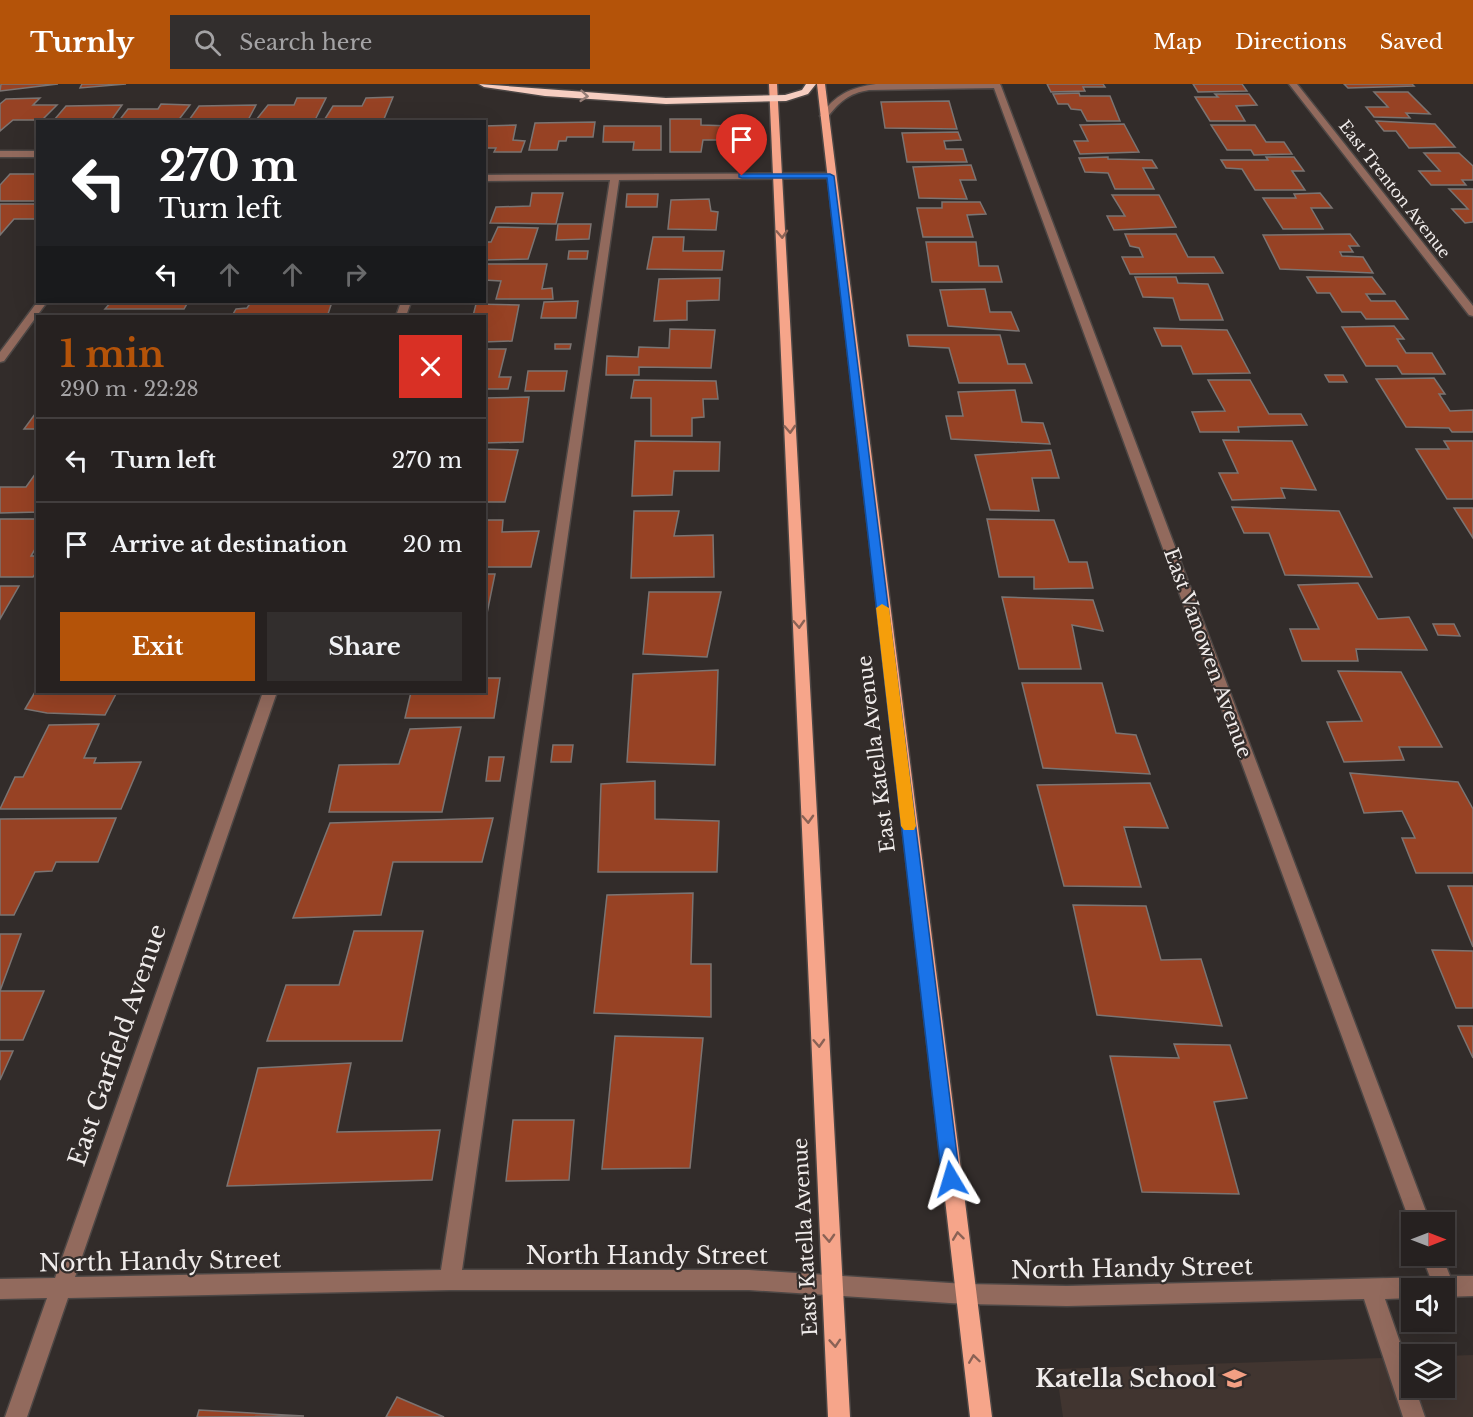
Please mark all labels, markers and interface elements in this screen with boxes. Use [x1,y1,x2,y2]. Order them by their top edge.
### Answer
search box [170,15,590,69]
text: Turnly [30,25,134,60]
icon: search [191,26,224,59]
text: Search here [239,29,372,56]
text: Map [1153,29,1202,55]
text: Directions [1235,29,1347,55]
text: Saved [1380,29,1443,55]
one-way arrow [579,89,588,102]
pin [716,114,767,176]
street label: East Trenton Avenue [1335,116,1455,262]
icon: arrive [725,123,758,156]
text: 270 m [159,140,297,192]
icon: left [60,144,138,222]
text: Turn left [159,192,282,225]
one-way arrow [775,230,788,239]
icon: left [150,258,183,291]
icon: ahead [213,258,246,291]
icon: ahead [276,258,309,291]
icon: right [339,258,372,291]
text: 1 min [60,332,164,377]
button: close [399,335,462,398]
text: 290 m · 22:28 [60,377,199,401]
one-way arrow [784,424,797,433]
icon: left [60,444,93,477]
text: Turn left [111,447,216,474]
text: 270 m [392,447,462,474]
icon: arrive [60,528,93,561]
text: Arrive at destination [111,531,348,558]
text: 20 m [403,531,462,558]
street label: East Vanowen Avenue [1159,545,1257,761]
button: Exit [60,612,255,681]
button: Share [267,612,462,681]
one-way arrow [793,619,806,628]
street label: East Katella Avenue [852,654,900,854]
one-way arrow [802,814,815,823]
street label: East Garfield Avenue [62,920,172,1170]
one-way arrow [812,1039,825,1048]
street label: East Katella Avenue [788,1137,822,1337]
position arrow [919,1147,983,1211]
north arrow [1401,1212,1455,1266]
map controls [1401,1212,1455,1398]
one-way arrow [952,1231,965,1240]
one-way arrow [823,1233,836,1242]
street label: North Handy Street [526,1241,768,1270]
street label: North Handy Street [39,1244,281,1278]
street label: North Handy Street [1011,1251,1253,1285]
button: sound [1401,1278,1455,1332]
one-way arrow [828,1339,841,1348]
button: layers [1401,1344,1455,1398]
one-way arrow [968,1354,980,1364]
place label: Katella School [1035,1364,1216,1393]
school or university icon: Katella School [1221,1365,1247,1391]

